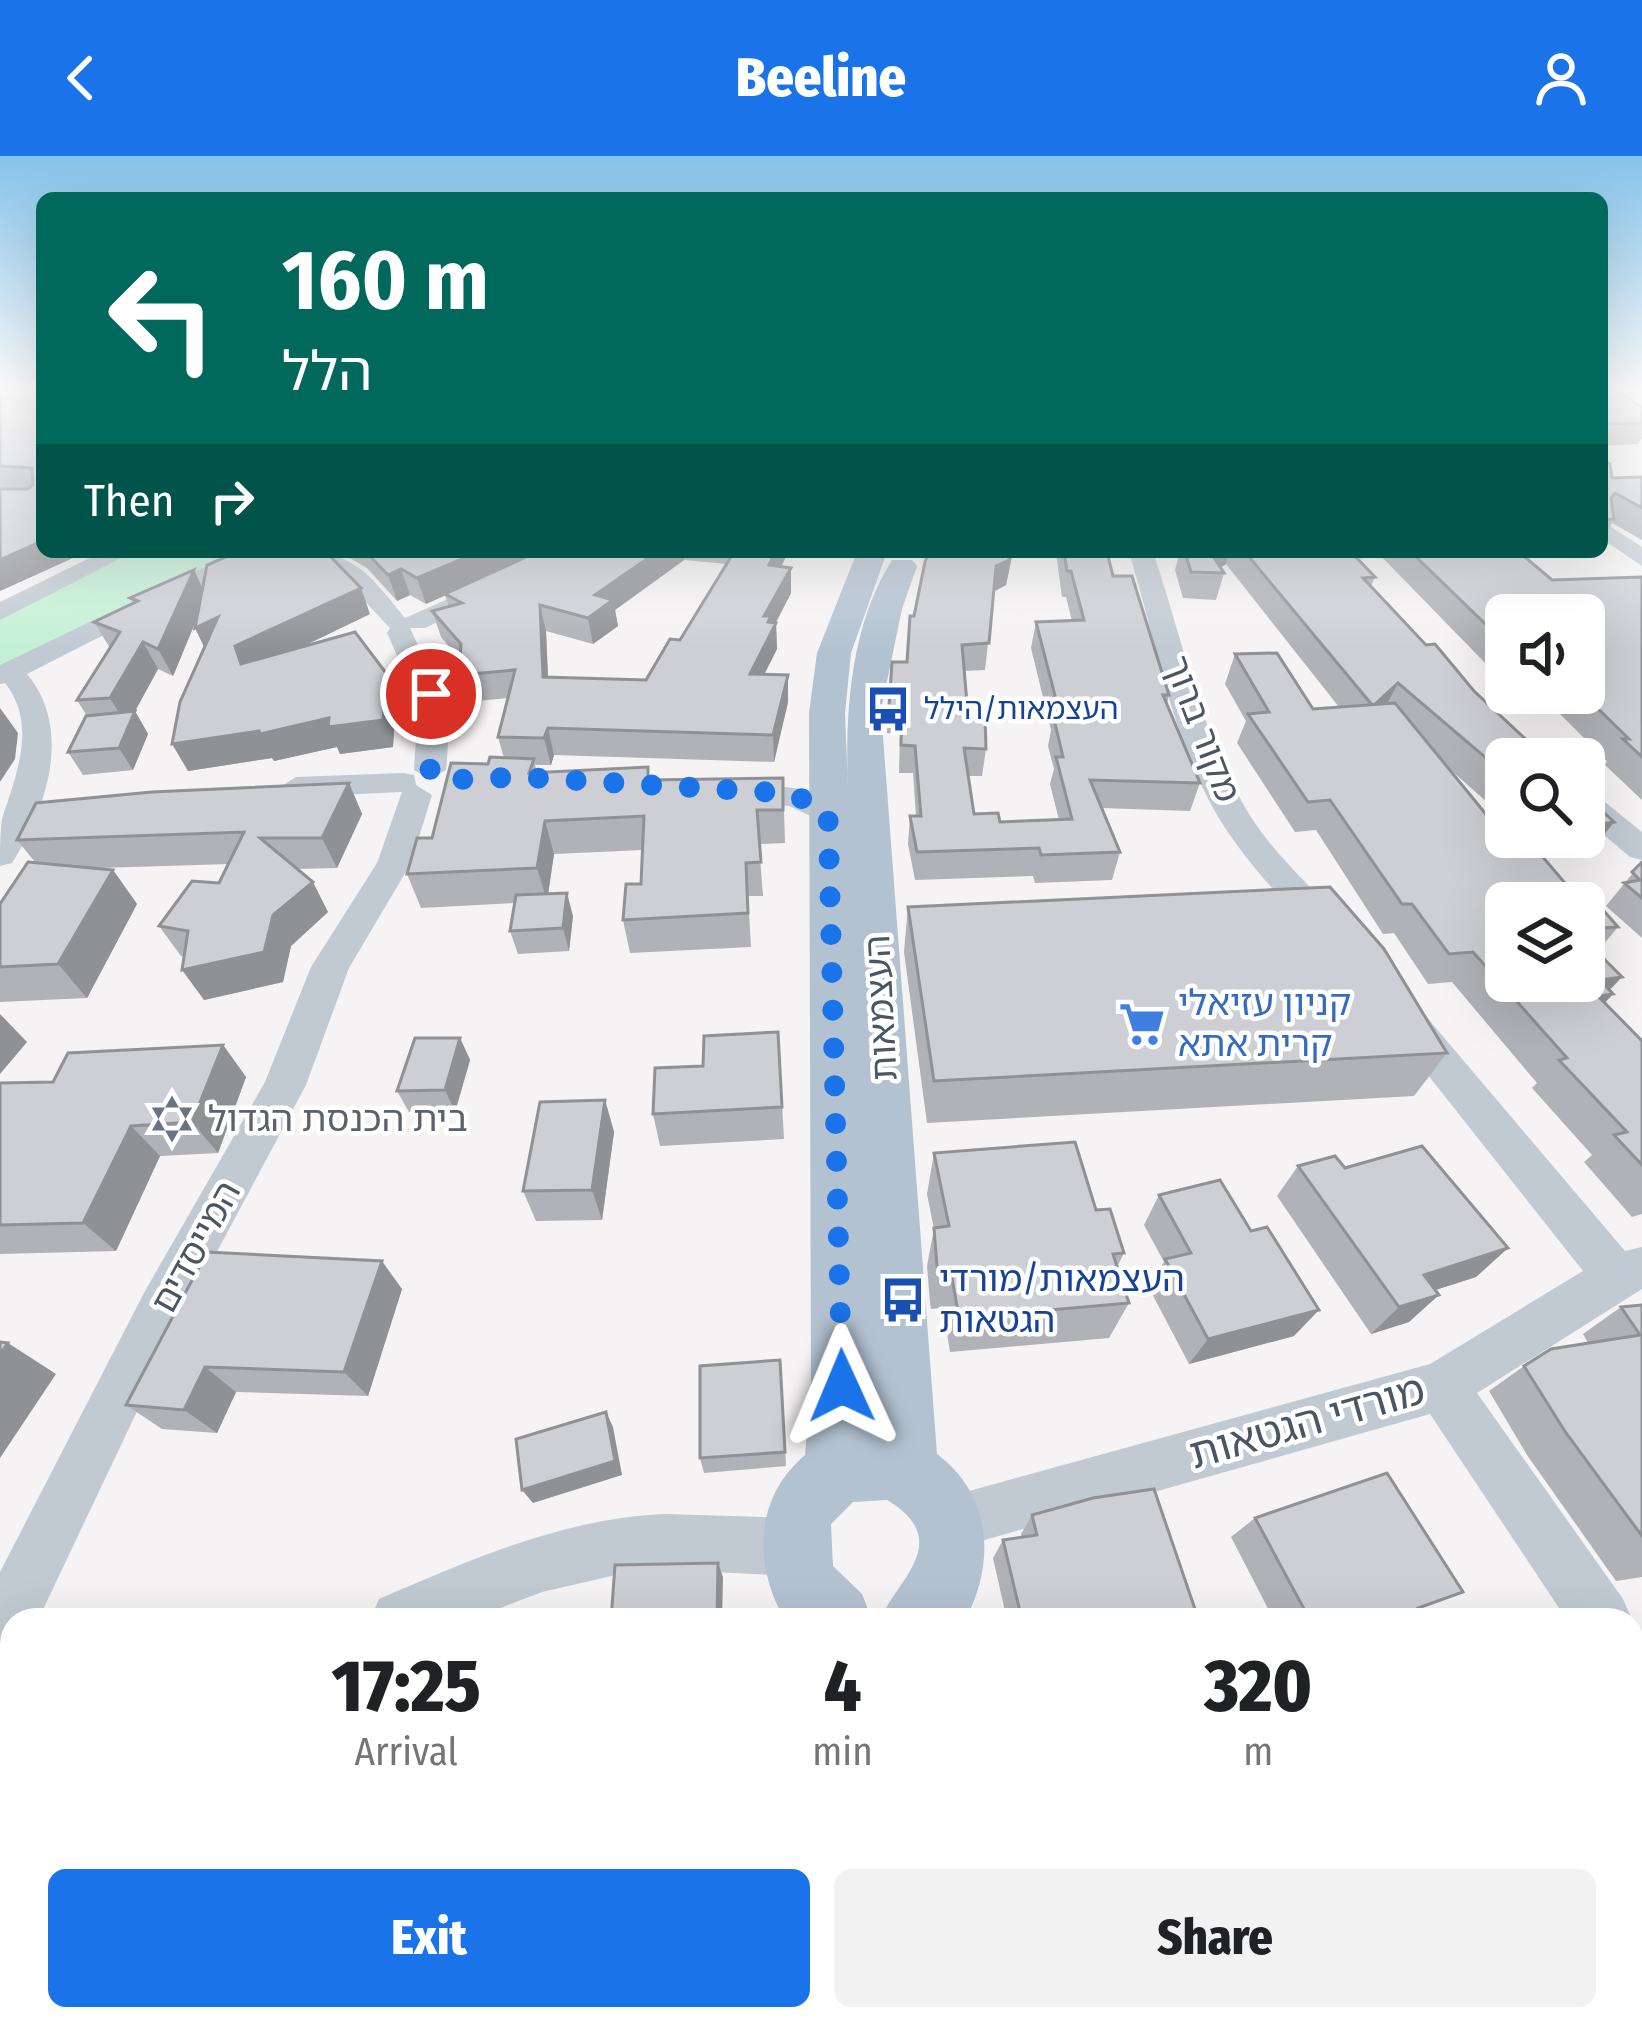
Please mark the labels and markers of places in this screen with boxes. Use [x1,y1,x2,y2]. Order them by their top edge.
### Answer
pin [380,643,482,745]
bus stop icon: העצמאות/הילל [863,684,913,734]
place label: העצמאות/הילל [924,691,1119,727]
place label: קניון עזיאלי קרית אתא [1178,981,1351,1066]
supermarket icon: קניון עזיאלי קרית אתא [1117,999,1167,1049]
synagogue icon: בית הכנסת הגדול [147,1094,197,1144]
place label: בית הכנסת הגדול [208,1097,468,1141]
place label: העצמאות/מורדי הגטאות [939,1257,1185,1342]
bus stop icon: העצמאות/מורדי הגטאות [878,1275,928,1325]

